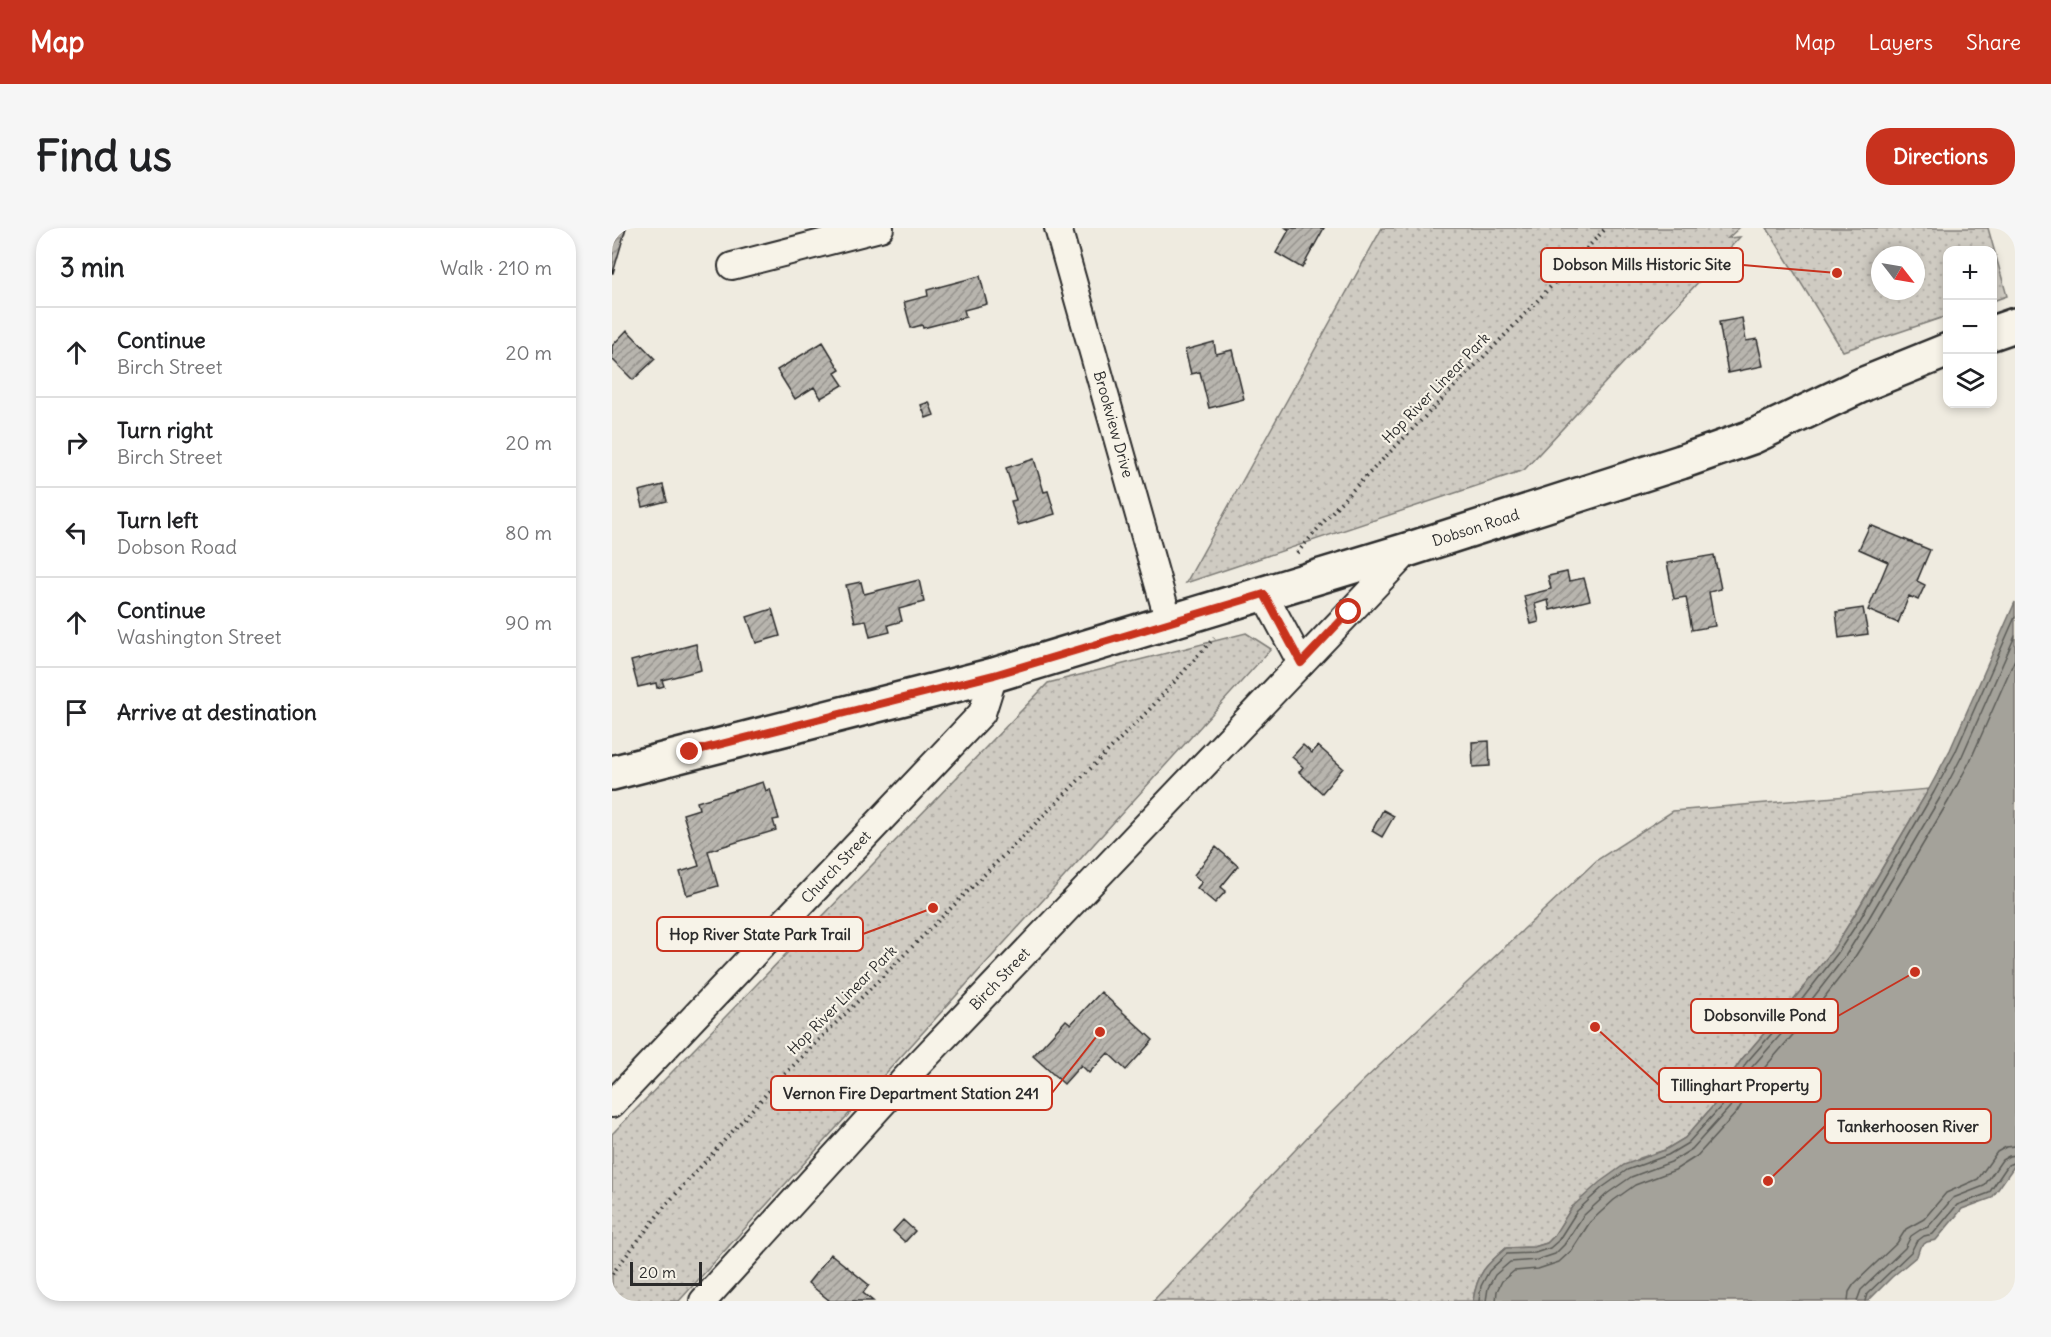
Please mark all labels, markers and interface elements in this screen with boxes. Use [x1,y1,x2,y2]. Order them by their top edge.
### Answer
text: Map [30,24,84,60]
text: Map [1795,29,1835,56]
text: Layers [1868,29,1933,56]
text: Share [1966,29,2021,56]
button: Directions [1866,128,2015,185]
text: Find us [36,130,172,182]
north arrow [1871,246,1925,300]
map controls [1943,246,1997,408]
button: + [1943,246,1997,300]
callout: Dobson Mills Historic Site [1541,248,1743,282]
text: 3 min [60,251,125,284]
text: Dobson Mills Historic Site [1553,254,1732,274]
text: Walk · 210 m [440,255,552,280]
button: − [1943,300,1997,354]
text: Continue [117,326,206,354]
street label: Hop River Linear Park [1378,328,1494,447]
icon: ahead [60,336,93,369]
text: 20 m [506,340,552,365]
text: Birch Street [117,354,222,379]
button: layers [1943,354,1997,408]
street label: Brookview Drive [1090,369,1138,480]
text: Turn right [117,416,213,444]
icon: right [60,426,93,459]
text: 20 m [506,430,552,455]
text: Birch Street [117,444,222,469]
street label: Dobson Road [1430,505,1521,550]
text: Turn left [117,506,198,534]
icon: left [60,516,93,549]
text: 80 m [505,520,552,545]
text: Dobson Road [117,534,237,559]
text: Continue [117,596,206,624]
route start [1335,598,1361,624]
icon: ahead [60,606,93,639]
text: 90 m [505,610,552,635]
text: Washington Street [117,624,282,649]
icon: arrive [60,696,93,729]
text: Arrive at destination [117,698,317,726]
route end [676,738,702,764]
street label: Church Street [797,826,875,907]
callout: Hop River State Park Trail [657,917,863,951]
text: Hop River State Park Trail [669,924,851,945]
street label: Hop River Linear Park [783,941,901,1058]
street label: Birch Street [965,943,1034,1014]
callout: Dobsonville Pond [1691,999,1838,1033]
text: Dobsonville Pond [1704,1005,1827,1025]
callout: Tillinghart Property [1659,1068,1821,1102]
text: Tillinghart Property [1671,1075,1809,1096]
callout: Vernon Fire Department Station 241 [771,1076,1052,1110]
text: Vernon Fire Department Station 241 [783,1083,1039,1104]
callout: Tankerhoosen River [1825,1109,1991,1143]
text: Tankerhoosen River [1837,1116,1979,1136]
scale bar [630,1259,702,1286]
text: 20 m [639,1262,676,1282]

